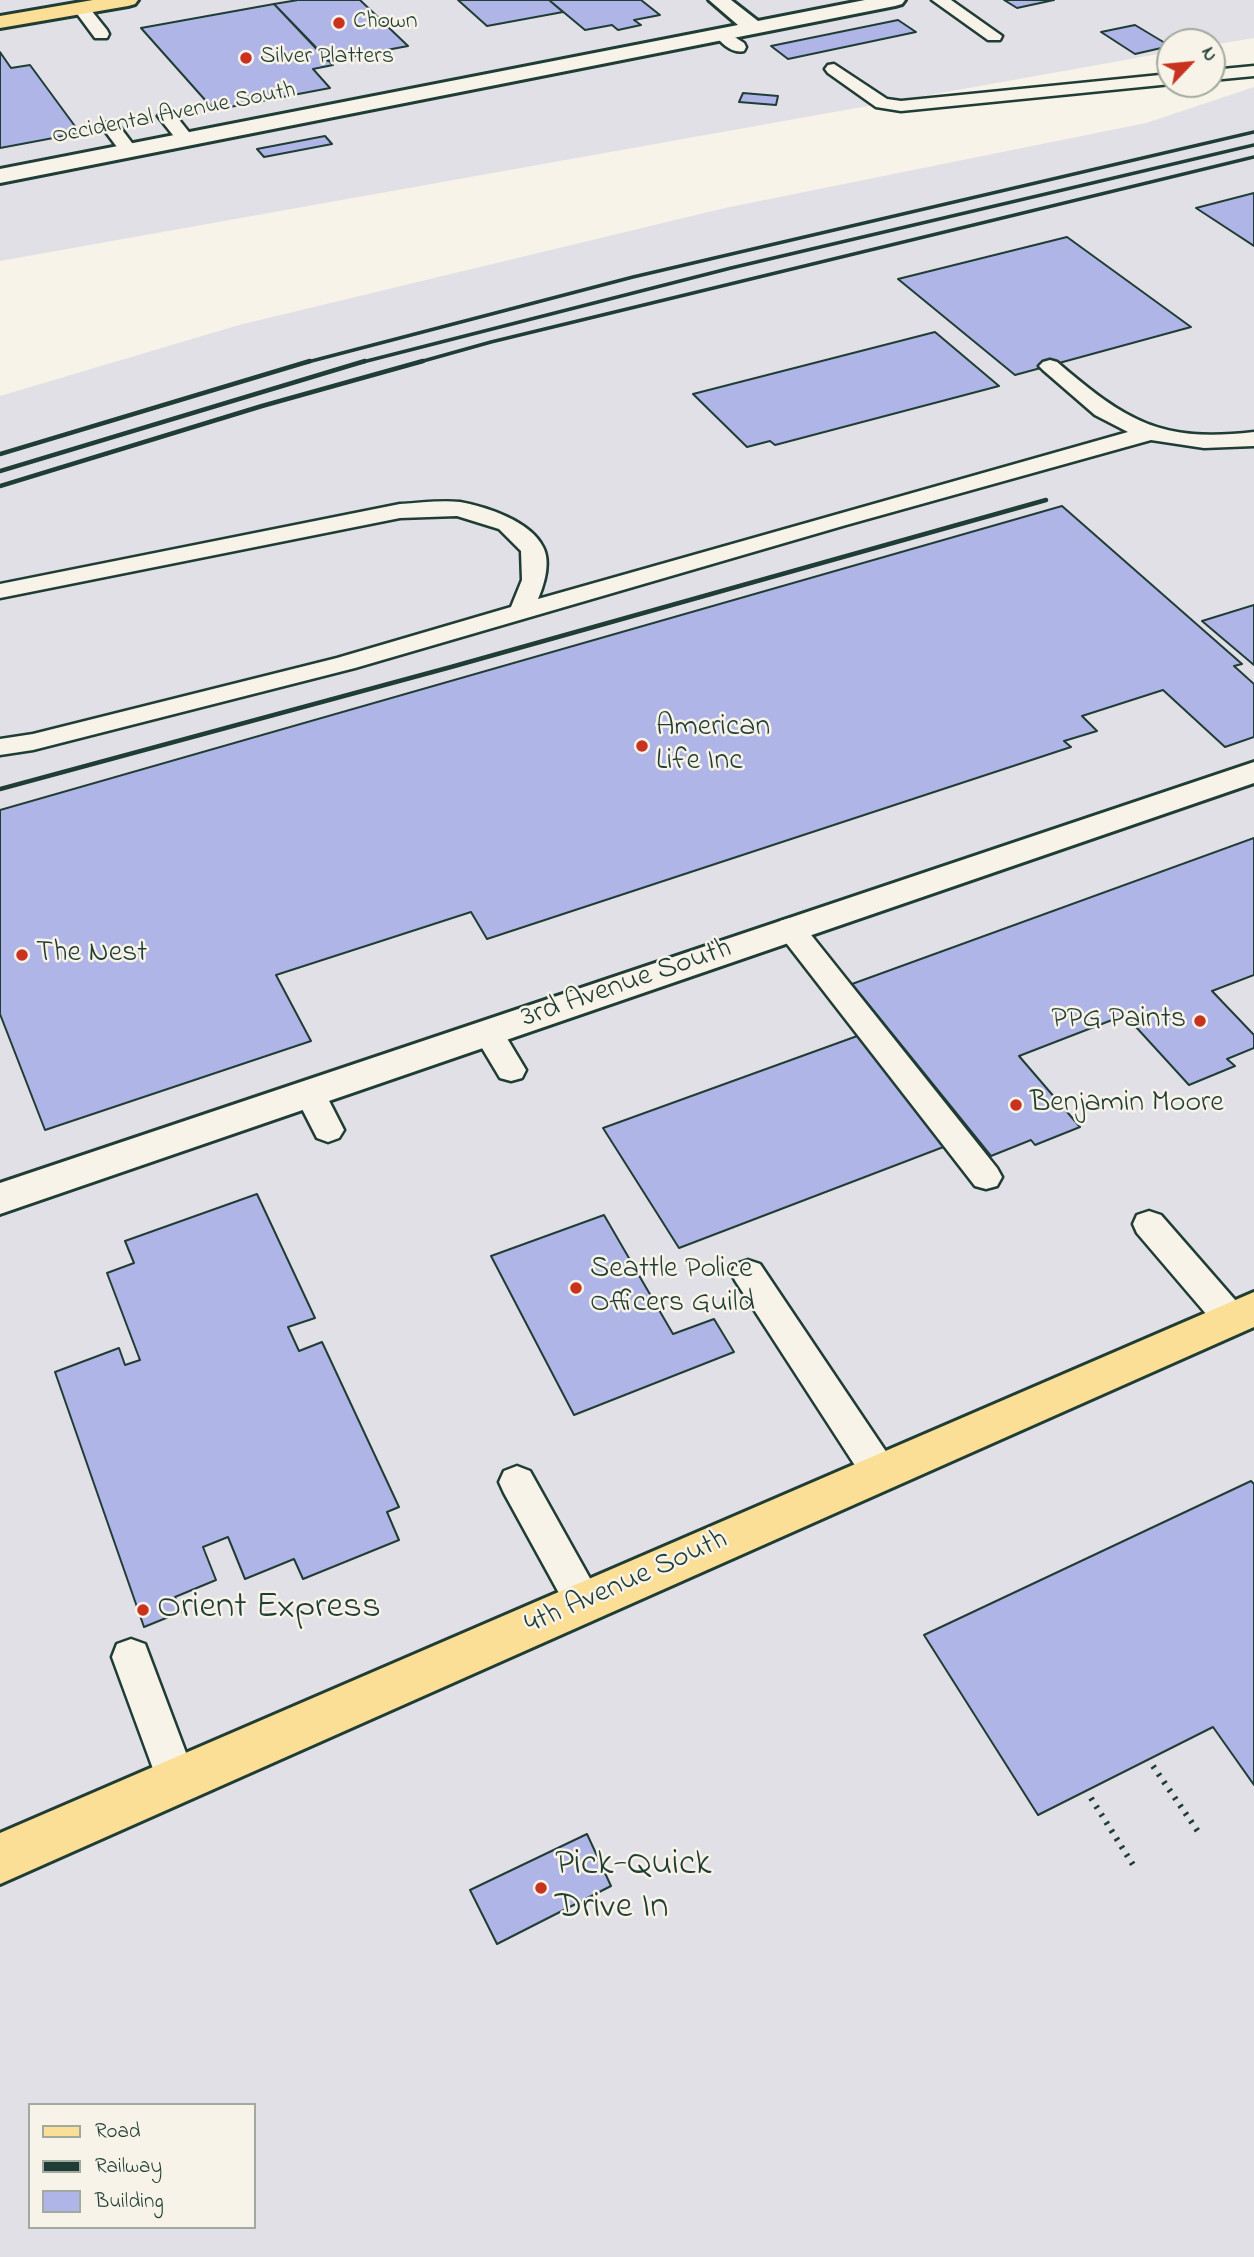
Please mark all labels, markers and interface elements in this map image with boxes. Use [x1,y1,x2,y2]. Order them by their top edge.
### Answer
place label: Chown [353,9,418,37]
marker: Chown [331,15,347,31]
north arrow [1156,28,1226,98]
text: N [1194,43,1223,66]
place label: Silver Platters [260,44,394,72]
marker: Silver Platters [238,50,254,66]
street label: Occidental Avenue South [50,77,298,153]
place label: American Life Inc [656,711,770,782]
marker: American Life Inc [634,738,650,754]
street label: 3rd Avenue South [517,932,737,1038]
place label: The Nest [36,937,147,973]
marker: The Nest [14,947,30,963]
place label: PPG Paints [1051,1003,1186,1039]
marker: PPG Paints [1192,1013,1208,1029]
place label: Benjamin Moore [1030,1087,1224,1123]
marker: Benjamin Moore [1008,1097,1024,1113]
place label: Seattle Police Officers Guild [590,1253,755,1324]
marker: Seattle Police Officers Guild [568,1280,584,1296]
street label: 4th Avenue South [520,1523,734,1645]
place label: Orient Express [157,1588,381,1632]
marker: Orient Express [135,1602,151,1618]
place label: Pick-Quick Drive In [555,1845,712,1932]
marker: Pick-Quick Drive In [533,1880,549,1896]
legend [28,2103,256,2229]
text: Road [95,2117,141,2147]
text: Railway [95,2152,162,2182]
text: Building [95,2187,164,2217]

